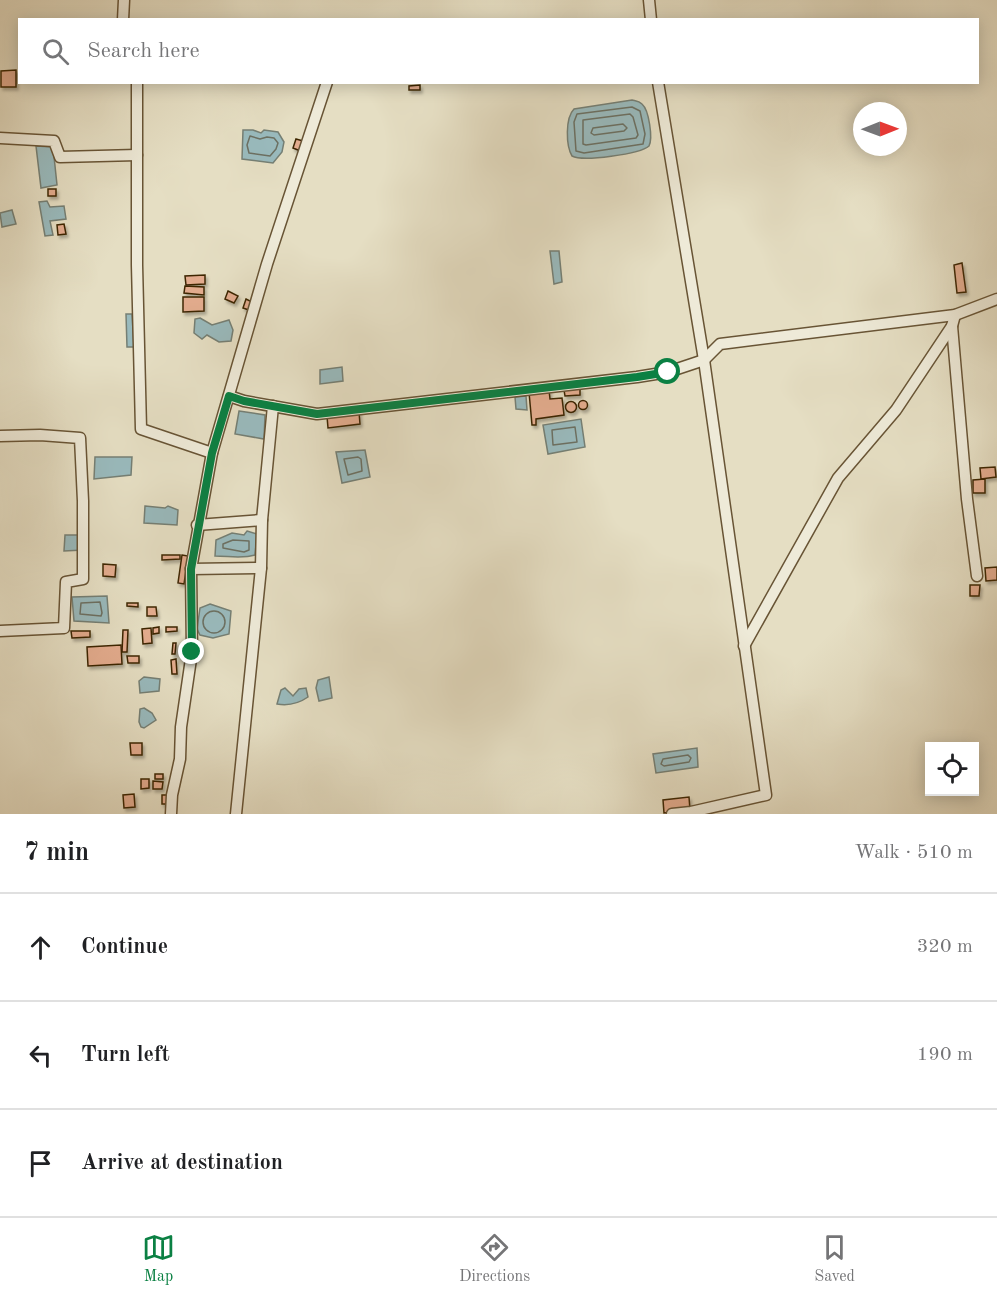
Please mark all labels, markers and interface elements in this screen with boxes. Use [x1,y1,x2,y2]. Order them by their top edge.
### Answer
search box [18,18,979,84]
icon: search [39,35,72,68]
text: Search here [87,40,200,62]
north arrow [853,102,907,156]
route start [654,358,680,384]
route end [178,638,204,664]
map controls [925,742,979,796]
button: locate [925,742,979,796]
text: 7 min [24,840,89,866]
text: Walk · 510 m [854,843,973,863]
icon: ahead [24,931,57,964]
text: Continue [81,936,168,958]
text: 320 m [917,937,973,957]
icon: left [24,1039,57,1072]
text: Turn left [81,1044,170,1066]
text: 190 m [917,1045,973,1065]
icon: arrive [24,1147,57,1180]
text: Arrive at destination [81,1152,283,1174]
tab: Map [142,1231,175,1287]
tab: Directions [459,1231,530,1287]
tab: Saved [814,1231,855,1287]

